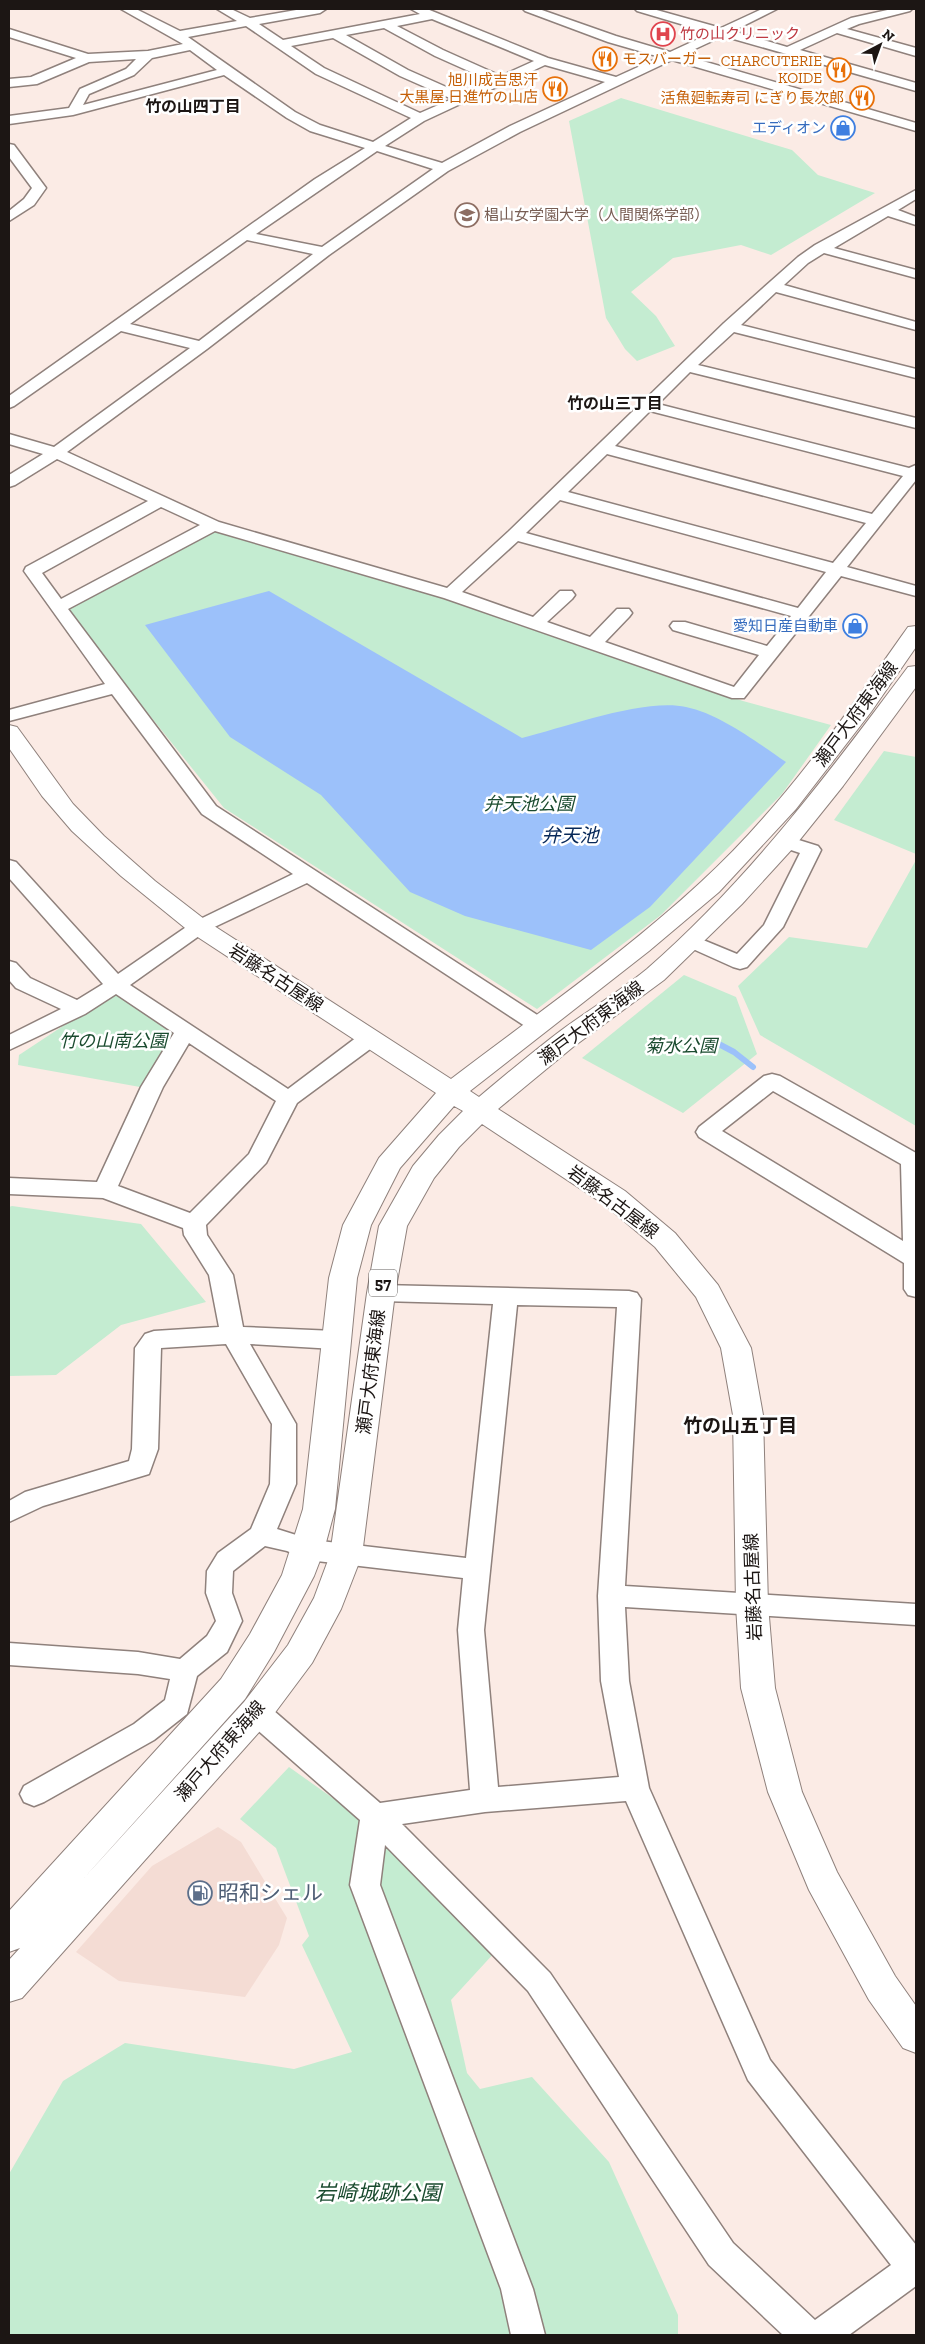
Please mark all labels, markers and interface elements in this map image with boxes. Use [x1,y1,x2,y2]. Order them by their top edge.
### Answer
north arrow [855,20,905,70]
hospital icon: 竹の山クリニック [650,21,676,47]
place label: 竹の山クリニック [680,25,800,43]
text: N [879,26,898,46]
restaurant icon: モスバーガー [592,46,618,72]
place label: モスバーガー [622,50,712,68]
place label: CHARCUTERIE KOIDE [721,52,822,87]
restaurant icon: CHARCUTERIE KOIDE [826,57,852,83]
place label: 旭川成吉思汗 大黒屋 日進竹の山店 [400,71,538,106]
restaurant icon: 旭川成吉思汗 大黒屋 日進竹の山店 [542,76,568,102]
restaurant icon: 活魚廻転寿司 にぎり長次郎 [849,85,875,111]
place label: 活魚廻転寿司 にぎり長次郎 [661,89,844,107]
district label: 竹の山四丁目 [145,97,241,116]
shop icon: エディオン [830,115,856,141]
place label: エディオン [752,119,826,137]
school or university icon: 椙山女学園大学（人間関係学部） [454,202,480,228]
place label: 椙山女学園大学（人間関係学部） [484,206,709,224]
district label: 竹の山三丁目 [567,394,663,413]
shop icon: 愛知日産自動車 [842,613,868,639]
place label: 愛知日産自動車 [733,617,838,635]
street label: 瀬戸大府東海線 [809,657,903,771]
park label: 弁天池公園 [484,793,577,815]
water label: 弁天池 [541,824,600,847]
street label: 岩藤名古屋線 [225,939,327,1017]
street label: 瀬戸大府東海線 [534,976,648,1070]
park label: 竹の山南公園 [59,1030,170,1052]
park label: 菊水公園 [645,1035,720,1057]
street label: 岩藤名古屋線 [563,1161,663,1243]
road number: 57 [369,1270,397,1296]
street label: 瀬戸大府東海線 [352,1308,390,1436]
district label: 竹の山五丁目 [683,1414,797,1437]
street label: 岩藤名古屋線 [740,1533,766,1641]
street label: 瀬戸大府東海線 [170,1696,270,1806]
fuel station icon: 昭和シェル [187,1880,213,1906]
place label: 昭和シェル [218,1880,323,1905]
park label: 岩崎城跡公園 [315,2180,444,2205]

